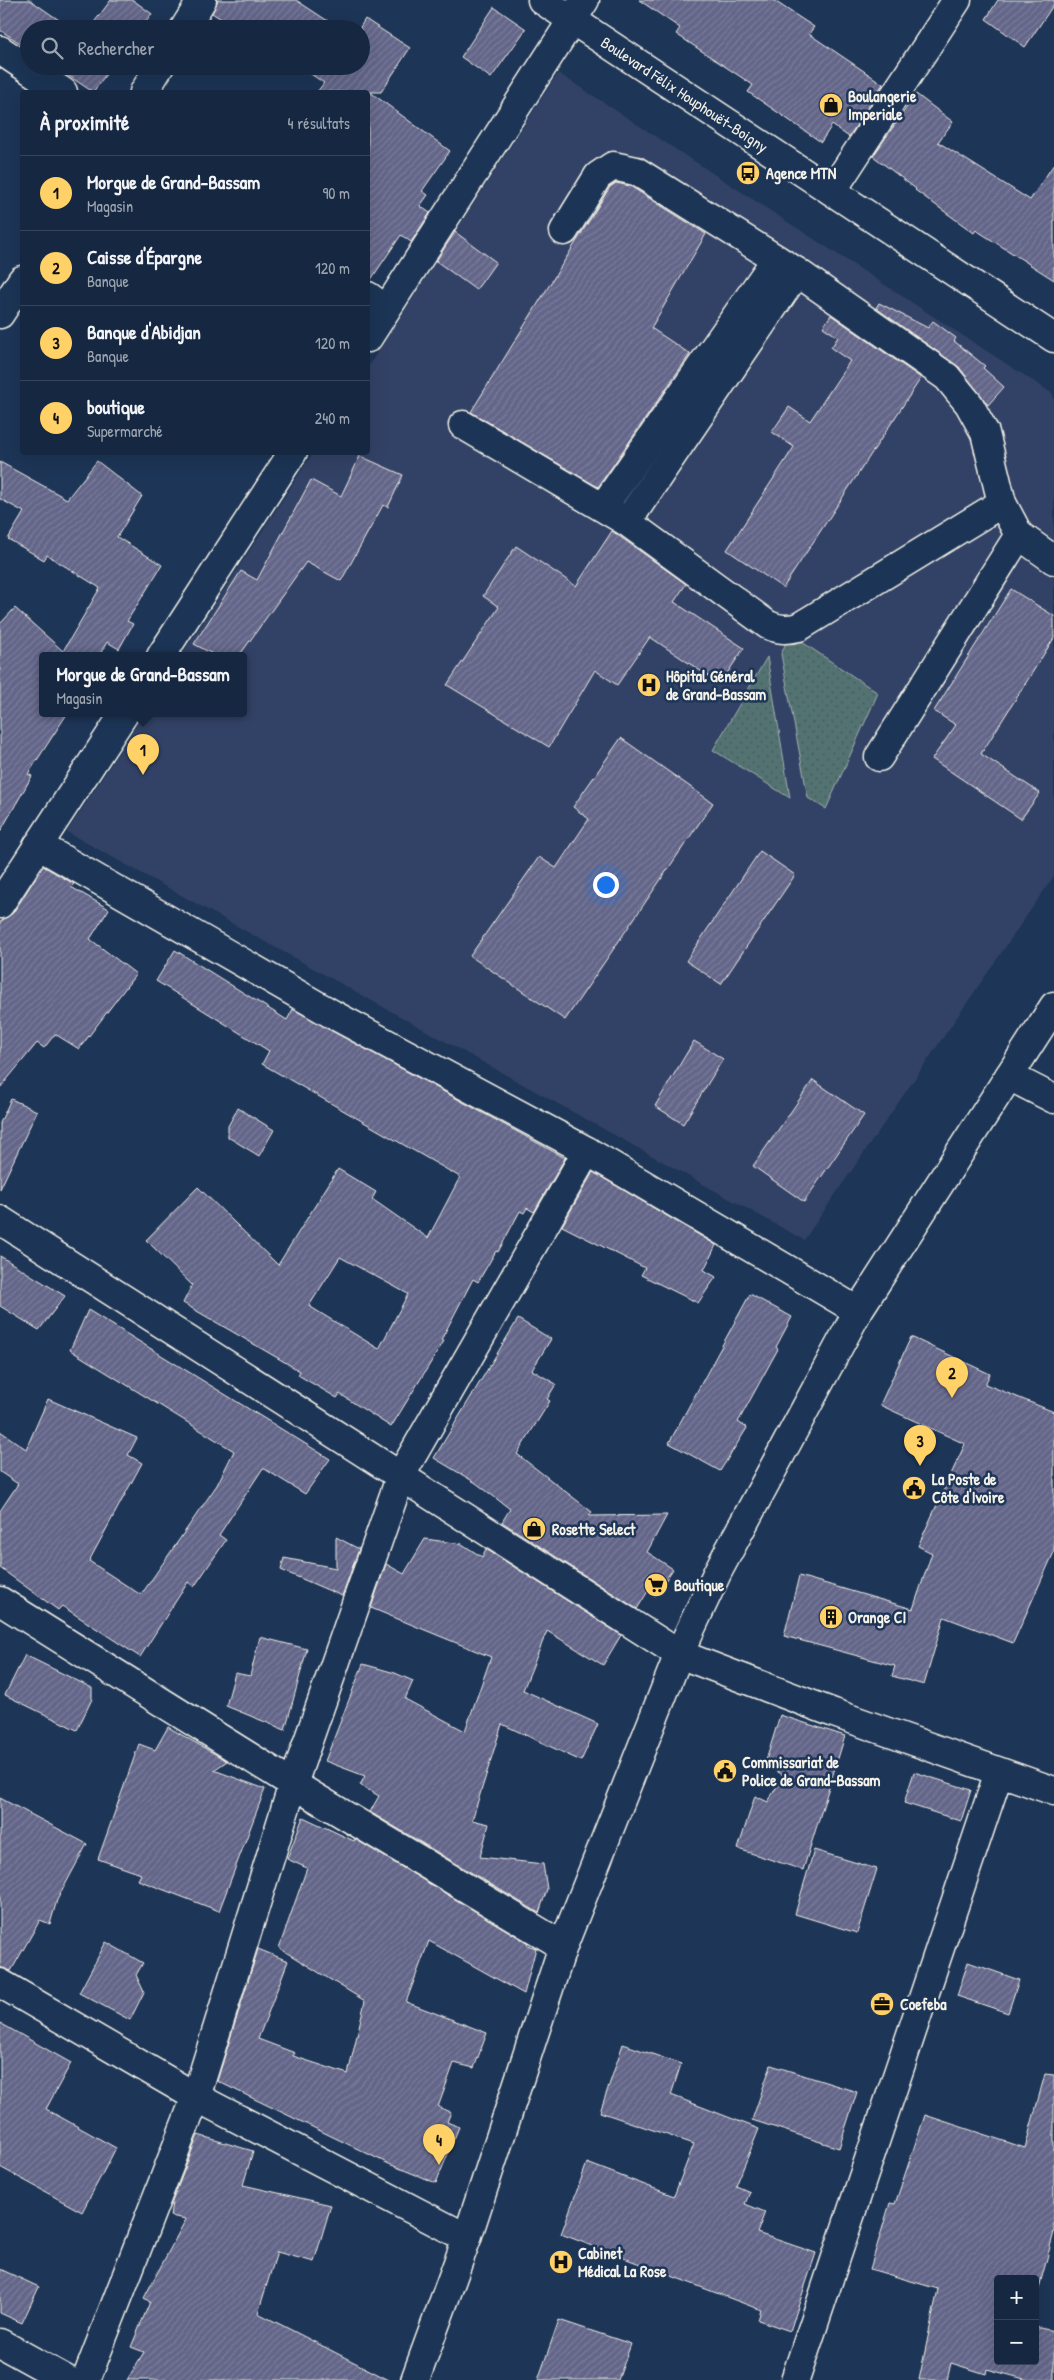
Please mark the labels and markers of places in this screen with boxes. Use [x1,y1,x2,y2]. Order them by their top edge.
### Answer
place label: Boulangerie Imperiale [848,85,917,126]
shop icon: Boulangerie Imperiale [818,92,844,118]
bus stop icon: Agence MTN [735,160,761,186]
place label: Agence MTN [766,162,837,185]
place label: Hôpital Général de Grand-Bassam [666,665,766,705]
hospital icon: Hôpital Général de Grand-Bassam [636,672,662,698]
pin: 1 [127,734,159,775]
pin: 2 [936,1357,968,1398]
pin: 3 [904,1425,936,1466]
place label: La Poste de Côte d'Ivoire [932,1468,1005,1508]
public building icon: La Poste de Côte d'Ivoire [901,1475,927,1501]
shop icon: Rosette Select [521,1516,547,1542]
place label: Rosette Select [552,1518,636,1540]
supermarket icon: Boutique [643,1572,669,1598]
place label: Boutique [674,1574,725,1597]
building icon: Orange CI [818,1604,844,1630]
place label: Orange CI [848,1606,906,1629]
place label: Commissariat de Police de Grand-Bassam [742,1751,881,1791]
public building icon: Commissariat de Police de Grand-Bassam [712,1758,738,1784]
office icon: Coefeba [869,1991,895,2017]
place label: Coefeba [900,1993,947,2015]
pin: 4 [423,2124,455,2165]
place label: Cabinet Médical La Rose [578,2242,667,2282]
hospital icon: Cabinet Médical La Rose [548,2249,574,2275]

